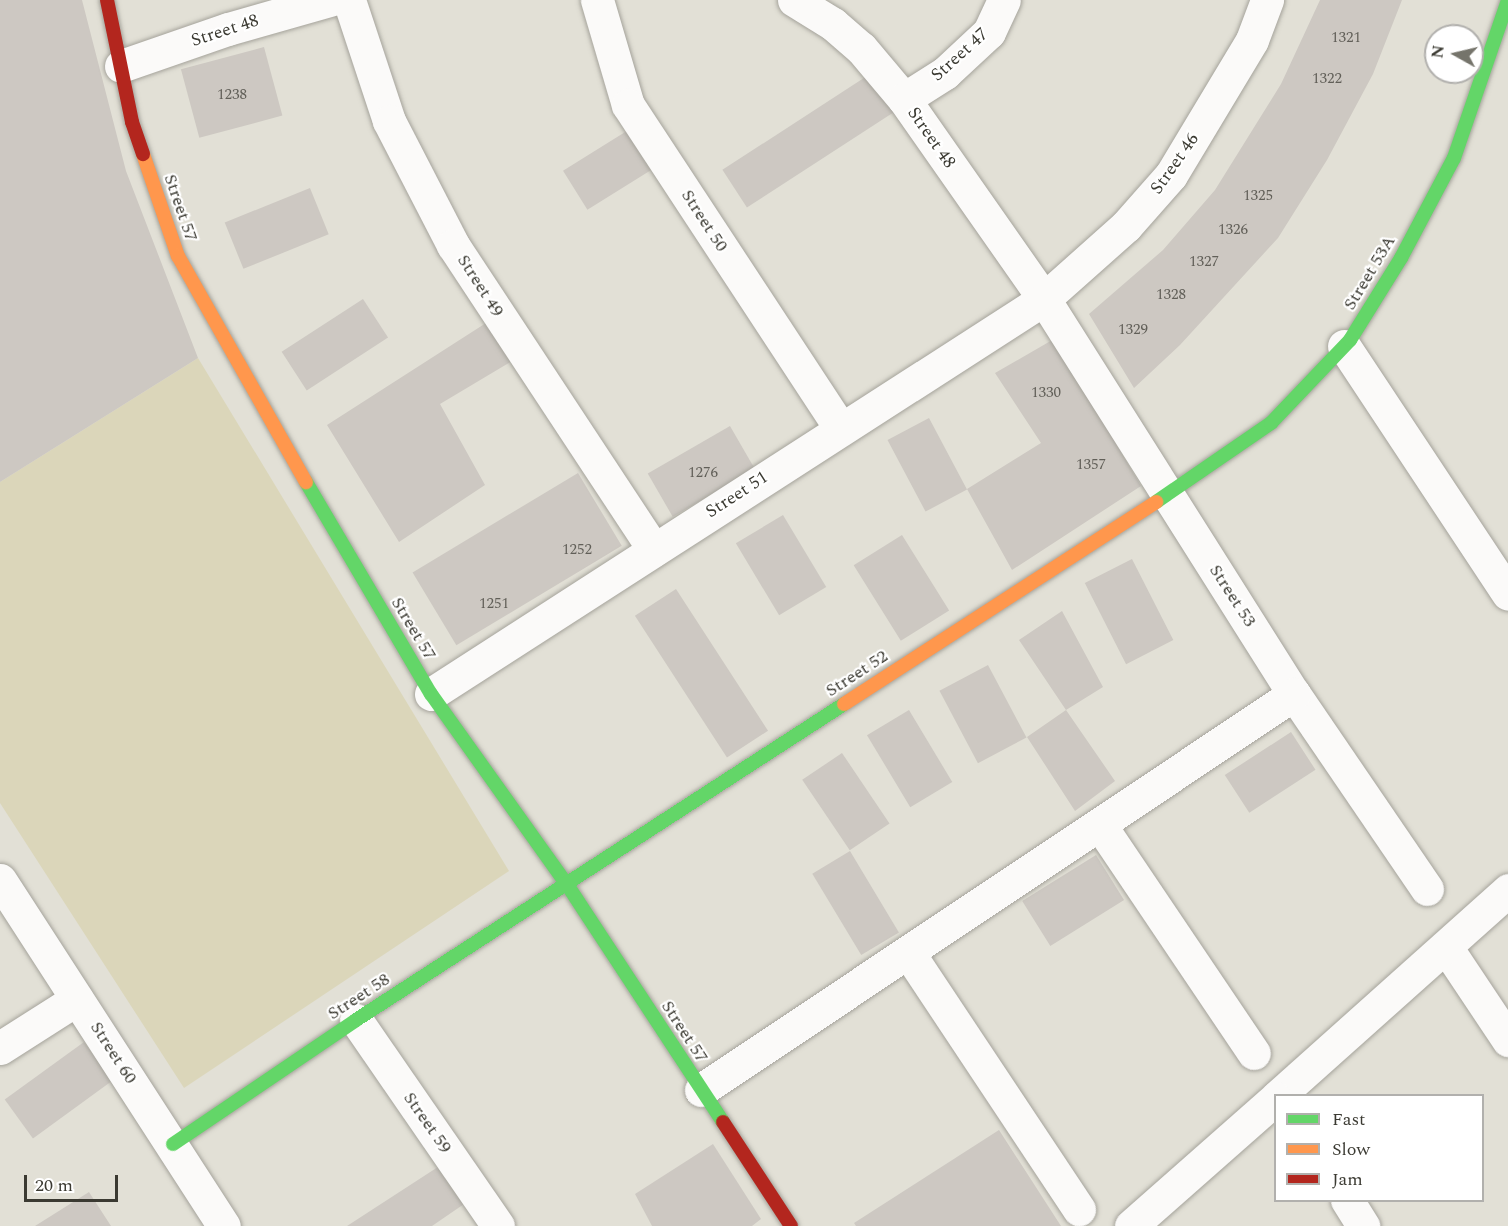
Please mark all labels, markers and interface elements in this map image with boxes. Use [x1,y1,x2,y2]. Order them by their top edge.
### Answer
street label: Street 48 [189,10,261,52]
street label: Street 47 [927,24,993,86]
north arrow [1424,24,1484,84]
house number: 1321 [1331,29,1361,47]
text: N [1425,44,1451,60]
house number: 1322 [1312,70,1342,88]
house number: 1238 [217,86,247,104]
street label: Street 48 [902,103,960,173]
street label: Street 46 [1146,129,1204,199]
street label: Street 57 [158,172,202,244]
street label: Street 50 [676,186,732,256]
house number: 1325 [1243,187,1273,205]
house number: 1326 [1218,221,1248,239]
street label: Street 53A [1339,232,1401,314]
street label: Street 49 [452,251,508,321]
house number: 1327 [1189,253,1219,271]
house number: 1328 [1156,286,1186,304]
house number: 1329 [1118,321,1148,339]
house number: 1330 [1031,384,1061,402]
house number: 1357 [1076,456,1106,474]
house number: 1276 [688,464,718,482]
street label: Street 51 [702,467,772,523]
house number: 1252 [562,541,592,559]
street label: Street 53 [1204,561,1260,631]
street label: Street 57 [386,594,440,664]
house number: 1251 [479,595,509,613]
street label: Street 52 [822,646,892,702]
street label: Street 58 [324,969,394,1025]
street label: Street 57 [656,997,712,1067]
street label: Street 60 [85,1018,141,1088]
street label: Street 59 [398,1088,456,1158]
legend [1274,1094,1484,1202]
text: Fast [1332,1106,1365,1133]
text: Slow [1332,1136,1370,1163]
scale bar [27,1163,122,1201]
text: Jam [1332,1166,1363,1193]
text: 20 m [35,1172,73,1199]

